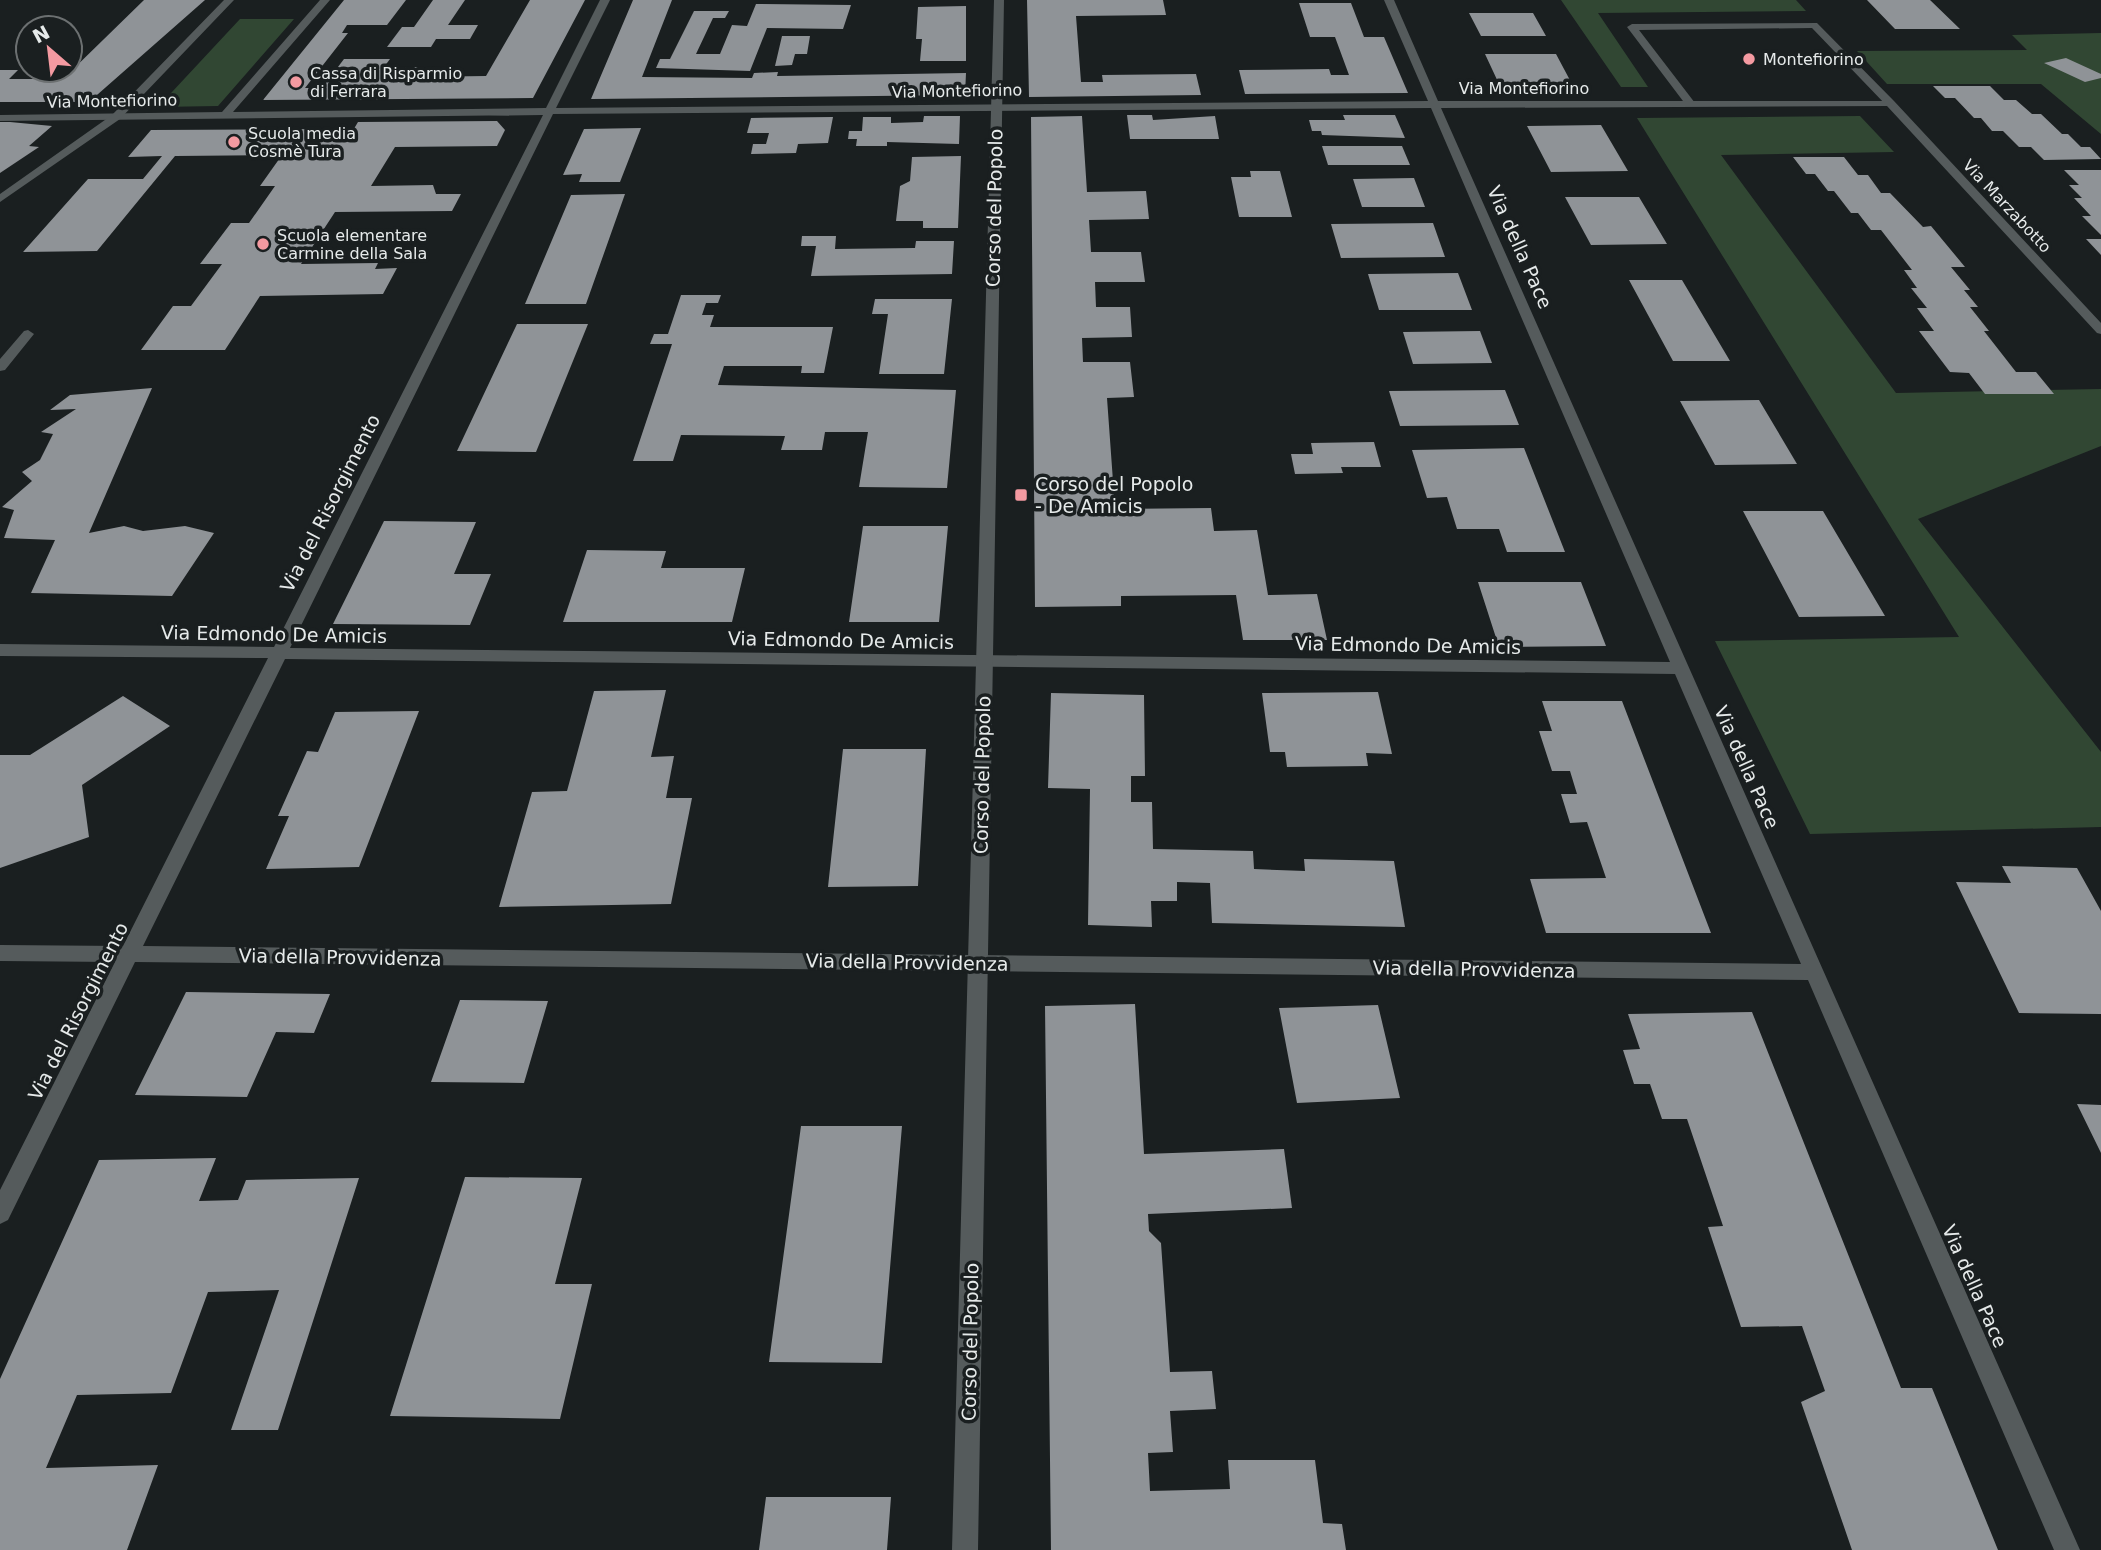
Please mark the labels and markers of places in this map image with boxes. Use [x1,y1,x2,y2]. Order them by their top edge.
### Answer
place label: Montefiorino [1763,50,1864,69]
marker: Montefiorino [1741,51,1757,67]
place label: Cassa di Risparmio di Ferrara [310,64,462,101]
marker: Cassa di Risparmio di Ferrara [288,74,304,90]
place label: Scuola media Cosmè Tura [248,124,356,161]
marker: Scuola media Cosmè Tura [226,134,242,150]
place label: Scuola elementare Carmine della Sala [277,226,427,263]
marker: Scuola elementare Carmine della Sala [255,236,271,252]
place label: Corso del Popolo - De Amicis [1035,473,1193,517]
marker: Corso del Popolo - De Amicis [1013,487,1029,503]

